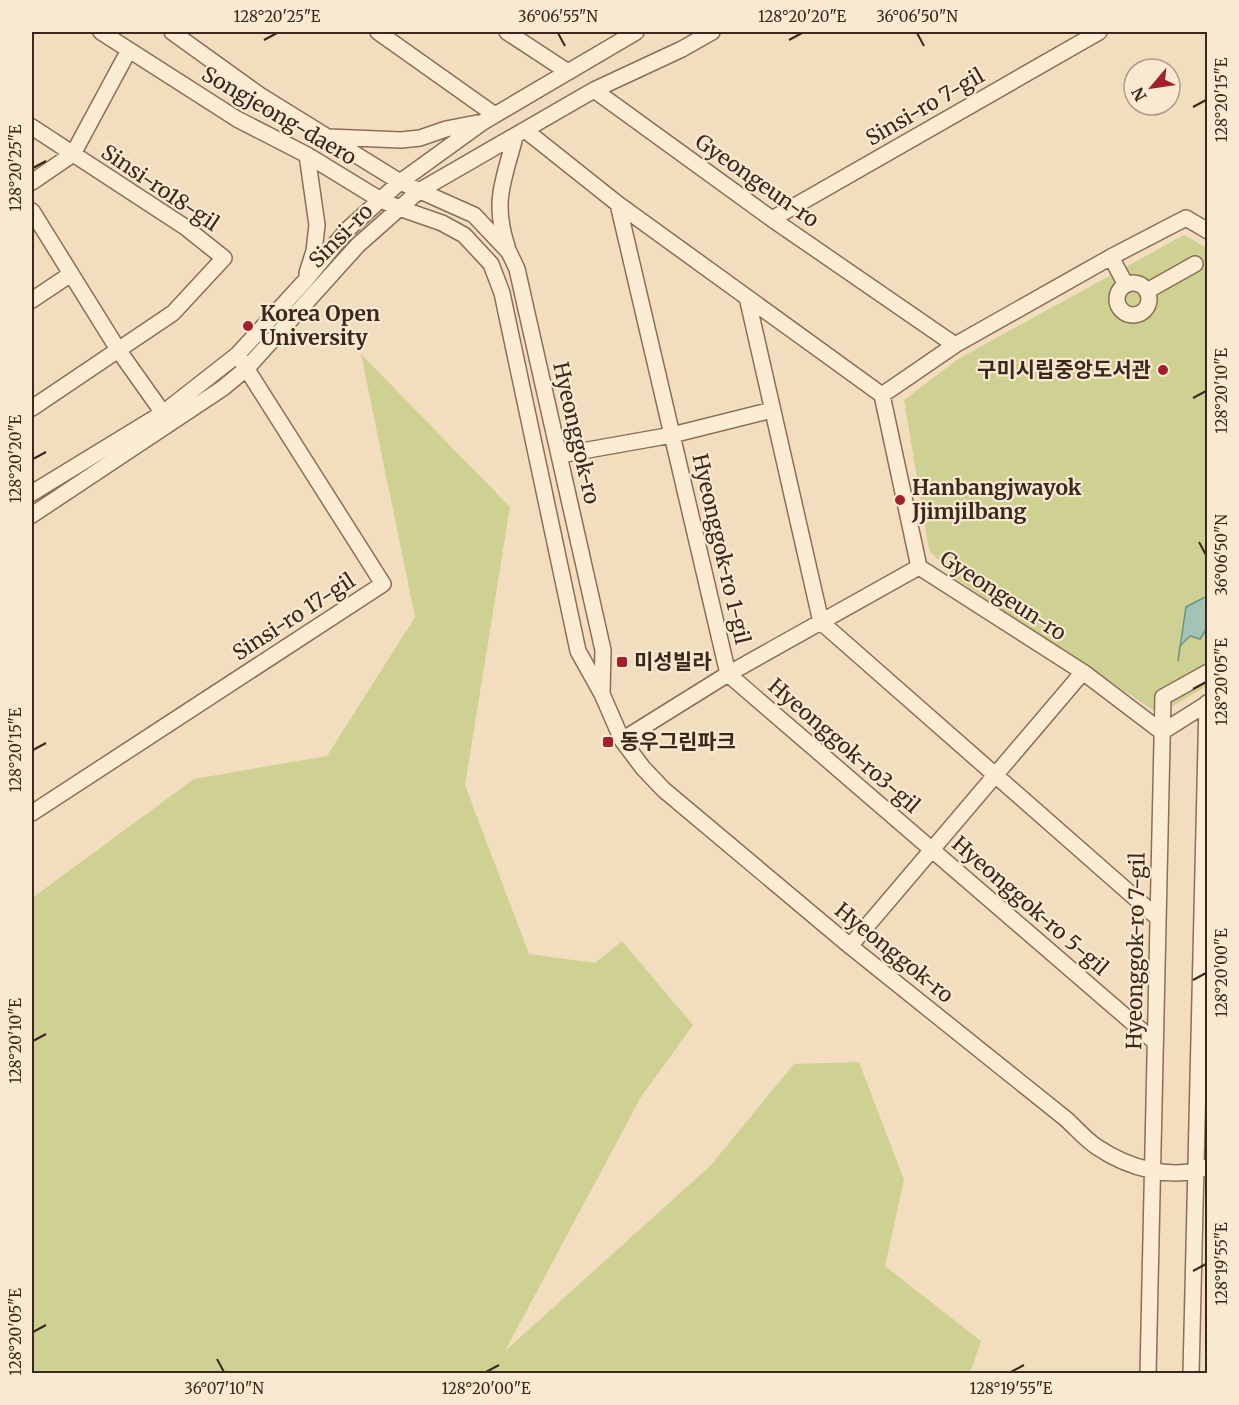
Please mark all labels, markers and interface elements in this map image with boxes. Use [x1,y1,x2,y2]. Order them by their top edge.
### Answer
text: 128°20'25"E [234,7,321,26]
text: 36°06'55"N [518,7,598,26]
text: 128°20'20"E [758,7,847,26]
text: 36°06'50"N [876,7,958,26]
north arrow [1122,57,1182,117]
text: 128°20'15"E [1212,57,1231,142]
street label: Songjeong-daero [197,60,361,171]
street label: Sinsi-ro 7-gil [861,62,989,151]
text: N [1127,84,1151,105]
text: 128°20'25"E [6,124,25,211]
street label: Gyeongeun-ro [690,128,824,233]
street label: Sinsi-ro18-gil [96,138,225,237]
street label: Sinsi-ro [303,198,379,274]
place label: Korea Open University [260,300,380,351]
marker: Korea Open University [241,319,255,333]
text: 128°20'10"E [1212,348,1231,434]
place label: 구미시립중앙도서관 [977,356,1151,383]
street label: Hyeonggok-ro [547,359,606,507]
marker: 구미시립중앙도서관 [1156,363,1170,377]
text: 128°20'20"E [6,414,25,503]
street label: Hyeonggok-ro 1-gil [686,451,757,647]
place label: Hanbangjwayok Jjimjilbang [911,474,1082,525]
marker: Hanbangjwayok Jjimjilbang [893,493,907,507]
text: 36°06'50"N [1212,514,1231,596]
street label: Gyeongeun-ro [935,545,1071,646]
street label: Sinsi-ro 17-gil [227,567,360,666]
text: 128°20'05"E [1212,638,1231,726]
place label: 미성빌라 [634,648,712,675]
marker: 미성빌라 [615,655,629,669]
street label: Hyeonggok-ro3-gil [763,672,926,819]
text: 128°20'15"E [6,707,25,792]
place label: 동우그린파크 [620,728,736,755]
marker: 동우그린파크 [601,735,615,749]
street label: Hyeonggok-ro 5-gil [946,830,1115,981]
street label: Hyeonggok-ro 7-gil [1120,852,1151,1050]
street label: Hyeonggok-ro [830,897,959,1009]
text: 128°20'00"E [1212,928,1231,1018]
text: 128°20'10"E [6,998,25,1084]
text: 128°19'55"E [1212,1222,1231,1305]
text: 128°20'05"E [6,1288,25,1376]
text: 36°07'10"N [184,1379,264,1398]
text: 128°20'00"E [441,1379,531,1398]
text: 128°19'55"E [970,1379,1053,1398]

